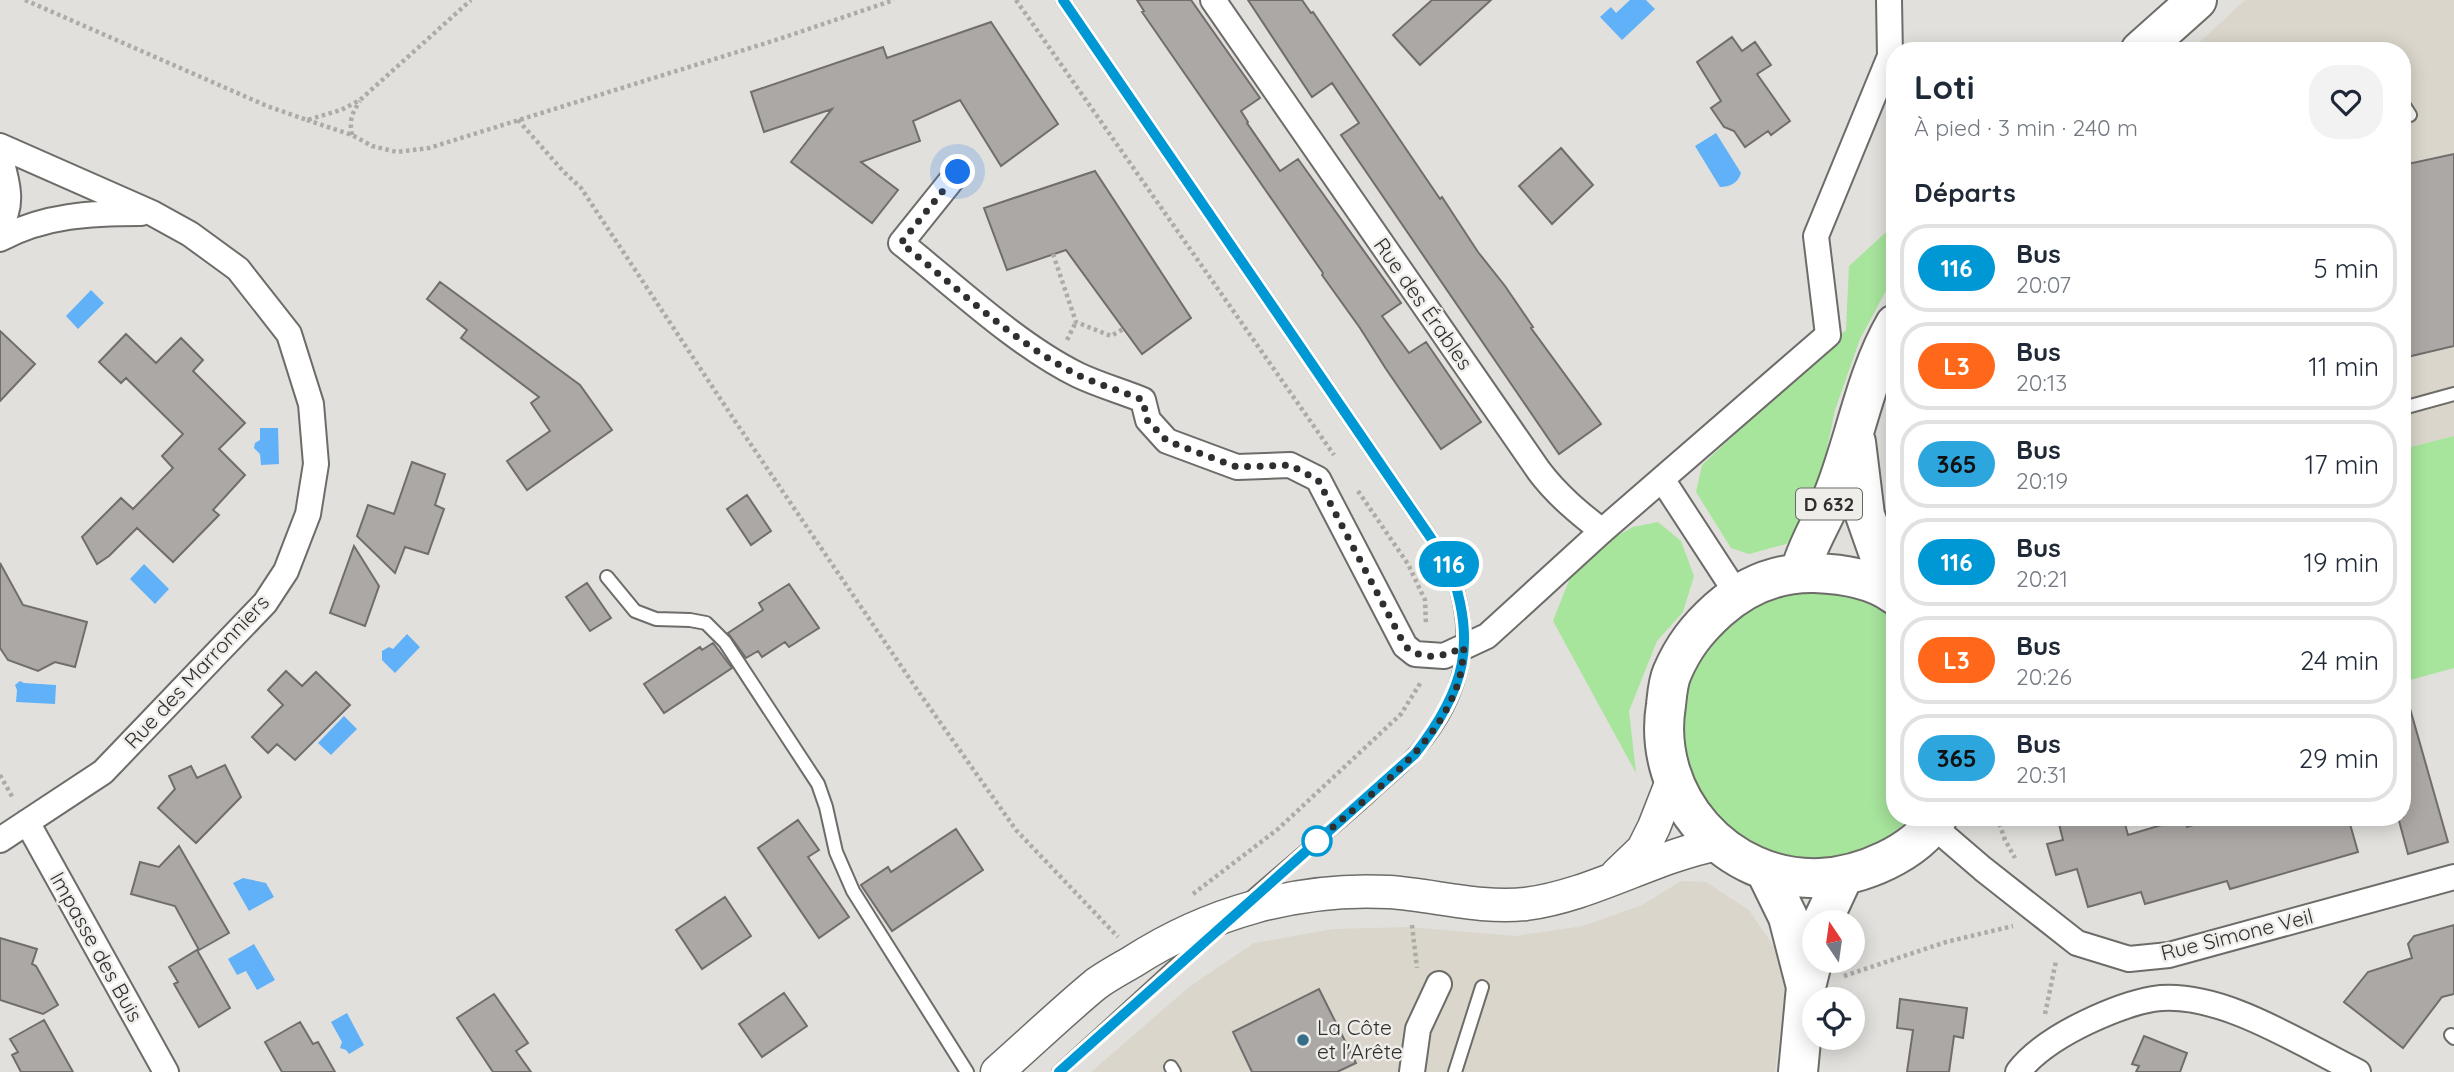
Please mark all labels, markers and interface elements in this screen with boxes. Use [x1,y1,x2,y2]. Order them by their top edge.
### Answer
button: heart [2309,65,2383,139]
text: Loti [1914,66,1974,107]
text: À pied · 3 min · 240 m [1914,113,2138,142]
your location [940,154,975,189]
text: Départs [1914,176,2016,209]
street label: Rue des Érables [1369,232,1479,374]
text: Bus [2016,237,2061,270]
text: 5 min [2313,252,2379,285]
text: 116 [1941,253,1972,283]
text: 20:07 [2016,270,2071,299]
text: Bus [2016,335,2061,368]
text: 11 min [2308,350,2379,383]
text: L3 [1943,351,1970,381]
text: 20:13 [2016,368,2067,397]
text: Bus [2016,433,2061,466]
text: 17 min [2305,448,2379,481]
text: 365 [1937,449,1976,479]
text: 20:19 [2016,466,2068,495]
road number: D 632 [1796,489,1862,520]
text: Bus [2016,531,2061,564]
line badge: 116 [1409,541,1489,587]
text: 19 min [2303,546,2379,579]
text: 116 [1941,547,1972,577]
text: 116 [1433,549,1465,579]
text: 20:21 [2016,564,2068,593]
street label: Rue des Marronniers [118,589,274,754]
text: Bus [2016,629,2061,662]
text: 24 min [2300,644,2379,677]
text: L3 [1943,645,1970,675]
text: 20:26 [2016,662,2072,691]
text: Bus [2016,727,2061,760]
text: 29 min [2299,742,2379,775]
text: 365 [1937,743,1976,773]
text: 20:31 [2016,760,2067,789]
unlabelled marker [1302,826,1332,856]
street label: Impasse des Buis [45,867,149,1026]
street label: Rue Simone Veil [2158,903,2316,966]
north arrow [1802,910,1866,973]
map controls [1802,910,1865,1050]
button: locate [1802,987,1865,1050]
place label: La Côte et l'Arête [1317,1014,1403,1064]
marker: La Côte et l'Arête [1295,1032,1311,1048]

